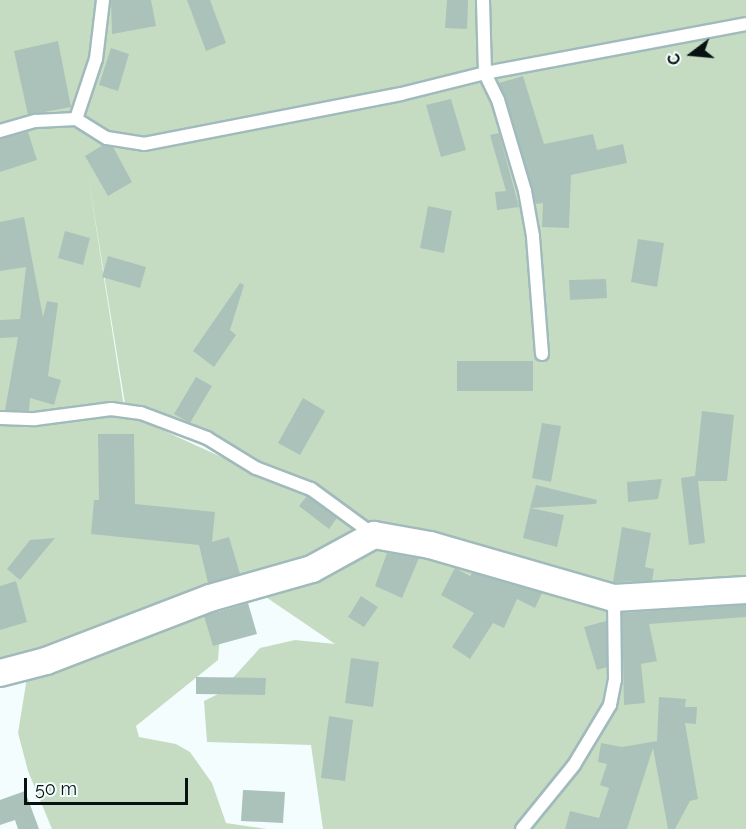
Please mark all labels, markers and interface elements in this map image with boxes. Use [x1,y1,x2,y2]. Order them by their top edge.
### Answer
north arrow [662,24,722,84]
text: С [664,51,685,67]
scale bar [27,766,190,804]
text: 50 m [35,778,77,799]

